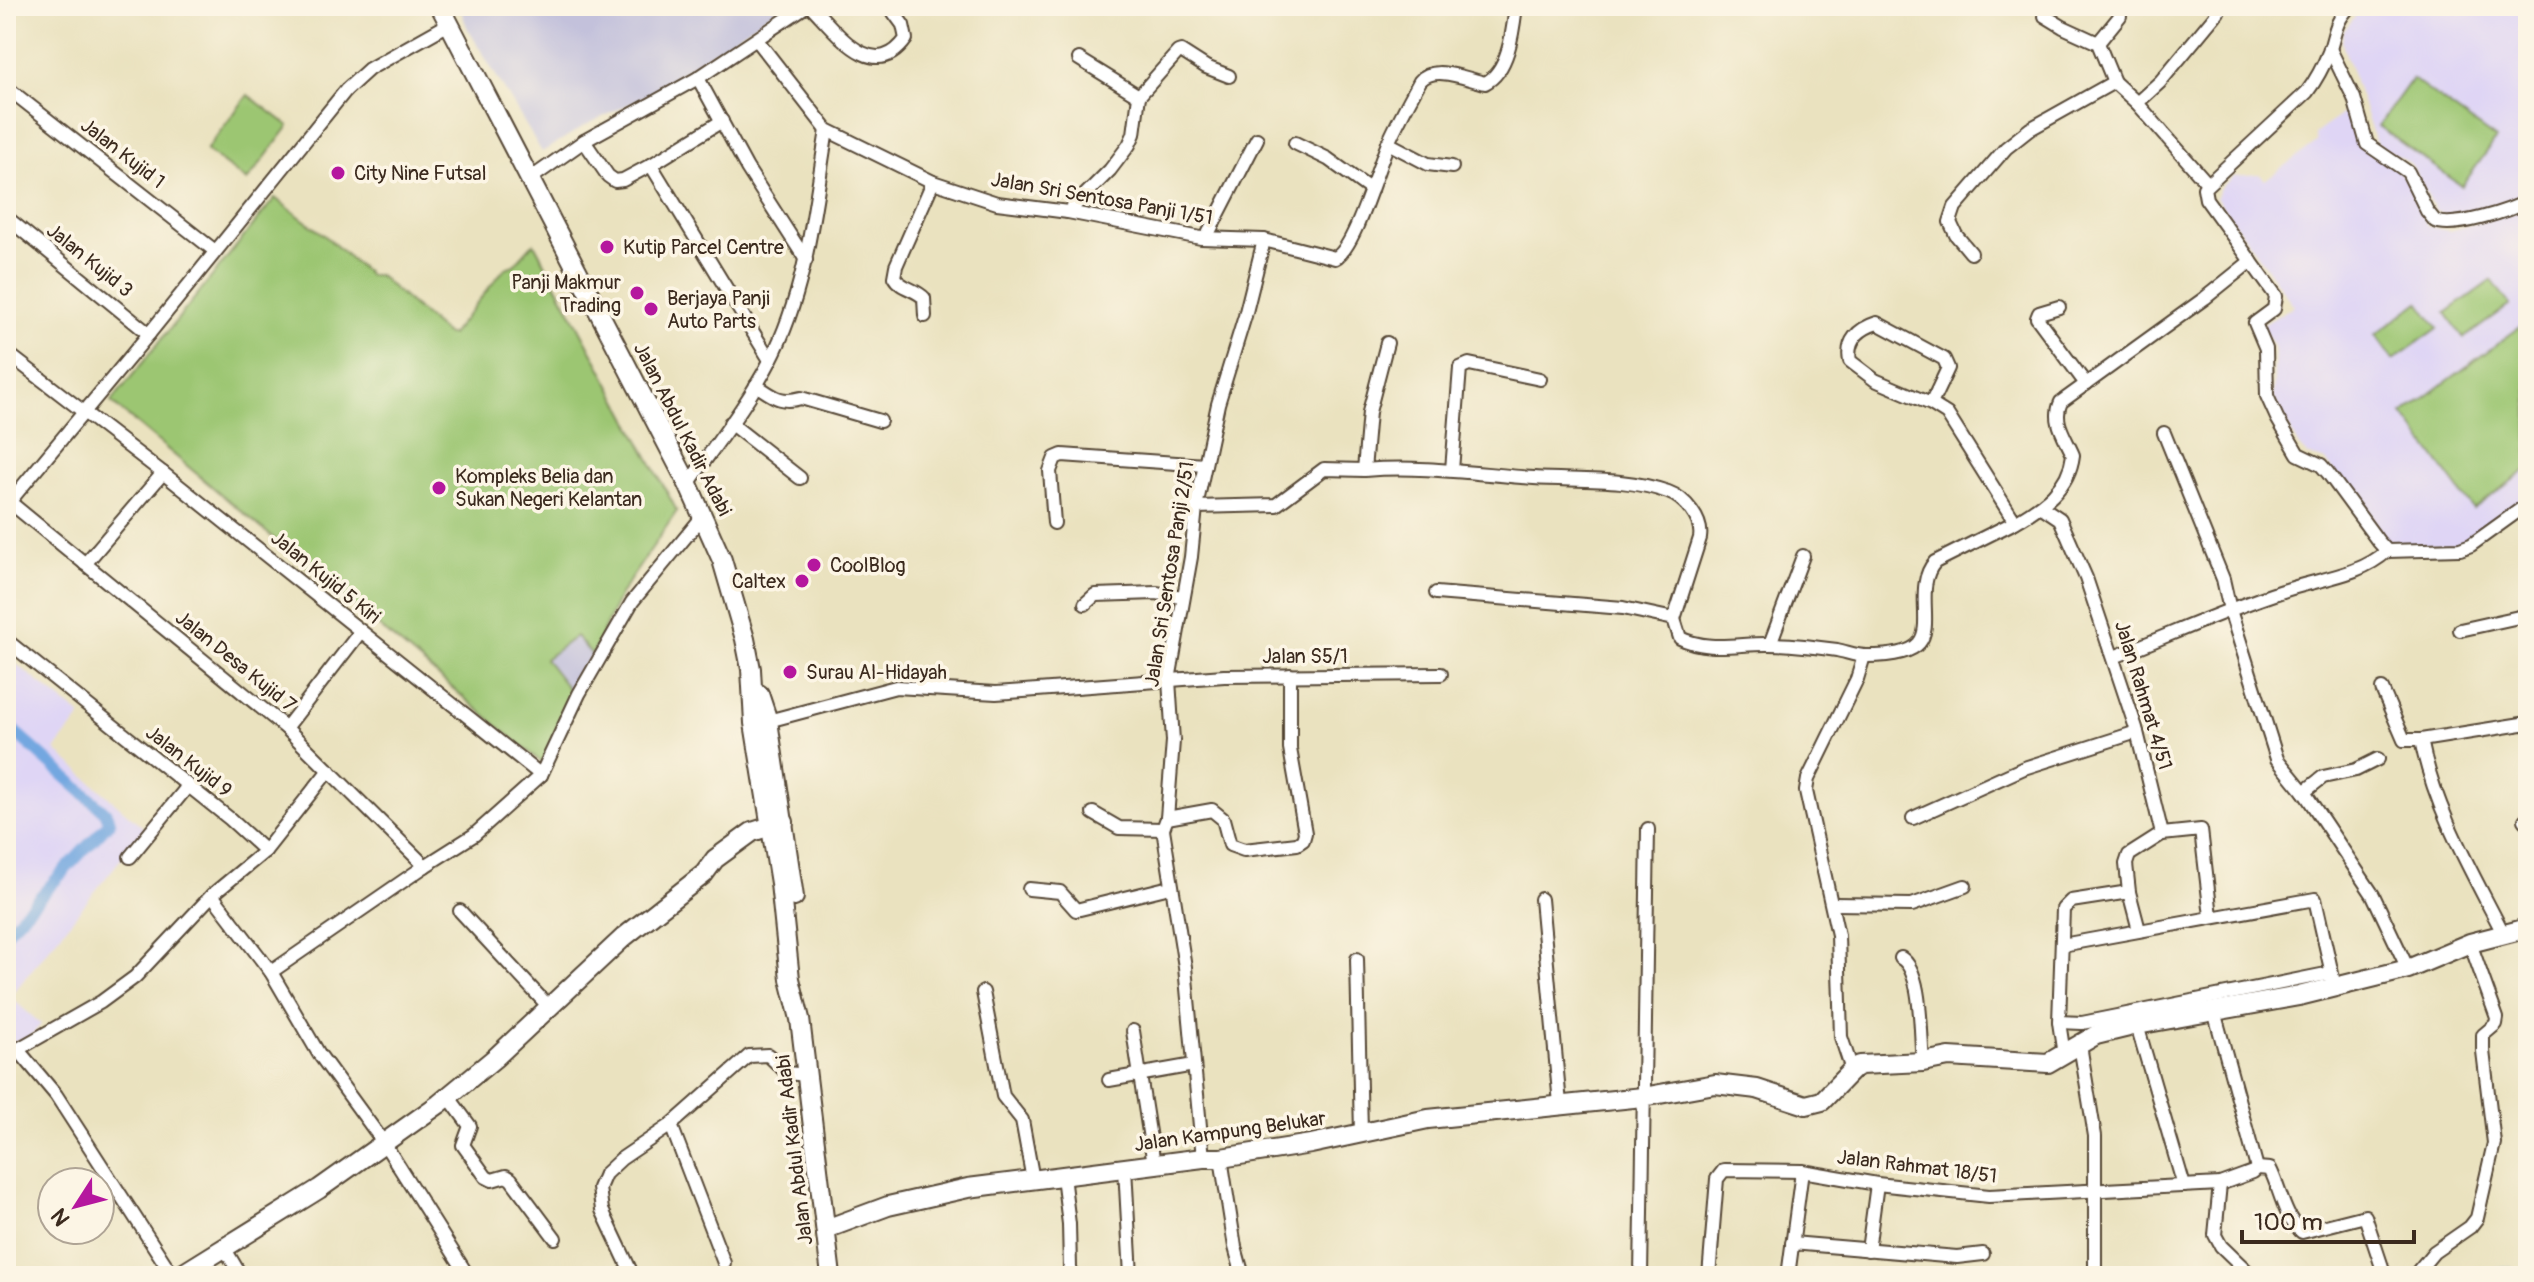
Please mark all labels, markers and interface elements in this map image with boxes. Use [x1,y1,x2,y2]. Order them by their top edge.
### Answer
street label: Jalan Kujid 1 [75,113,170,194]
place label: City Nine Futsal [354,161,486,186]
marker: City Nine Futsal [329,164,347,182]
street label: Jalan Sri Sentosa Panji 1/51 [989,167,1215,230]
street label: Jalan Kujid 3 [42,218,138,303]
place label: Kutip Parcel Centre [623,235,784,260]
marker: Kutip Parcel Centre [598,238,616,256]
place label: Panji Makmur Trading [511,270,621,318]
marker: Panji Makmur Trading [628,284,646,302]
place label: Berjaya Panji Auto Parts [667,286,770,334]
marker: Berjaya Panji Auto Parts [642,300,660,318]
street label: Jalan Abdul Kadir Adabi [628,338,737,520]
street label: Jalan Sri Sentosa Panji 2/51 [1139,459,1200,689]
place label: Kompleks Belia dan Sukan Negeri Kelantan [455,464,642,512]
marker: Kompleks Belia dan Sukan Negeri Kelantan [430,479,448,497]
street label: Jalan Kujid 5 Kiri [266,526,386,629]
place label: CoolBlog [830,553,905,578]
marker: CoolBlog [805,556,823,574]
place label: Caltex [732,569,786,594]
marker: Caltex [793,572,811,590]
street label: Jalan Desa Kujid 7 [170,605,301,718]
street label: Jalan Rahmat 4/51 [2109,618,2178,773]
street label: Jalan S5/1 [1262,644,1348,669]
place label: Surau Al-Hidayah [806,660,947,685]
marker: Surau Al-Hidayah [781,663,799,681]
street label: Jalan Kujid 9 [141,720,237,803]
street label: Jalan Abdul Kadir Adabi [770,1053,819,1246]
street label: Jalan Kampung Belukar [1133,1106,1327,1157]
street label: Jalan Rahmat 18/51 [1836,1144,1998,1189]
north arrow [36,1166,116,1246]
scale bar [2242,1194,2414,1244]
text: N [45,1203,76,1231]
text: 100 m [2254,1208,2323,1237]

